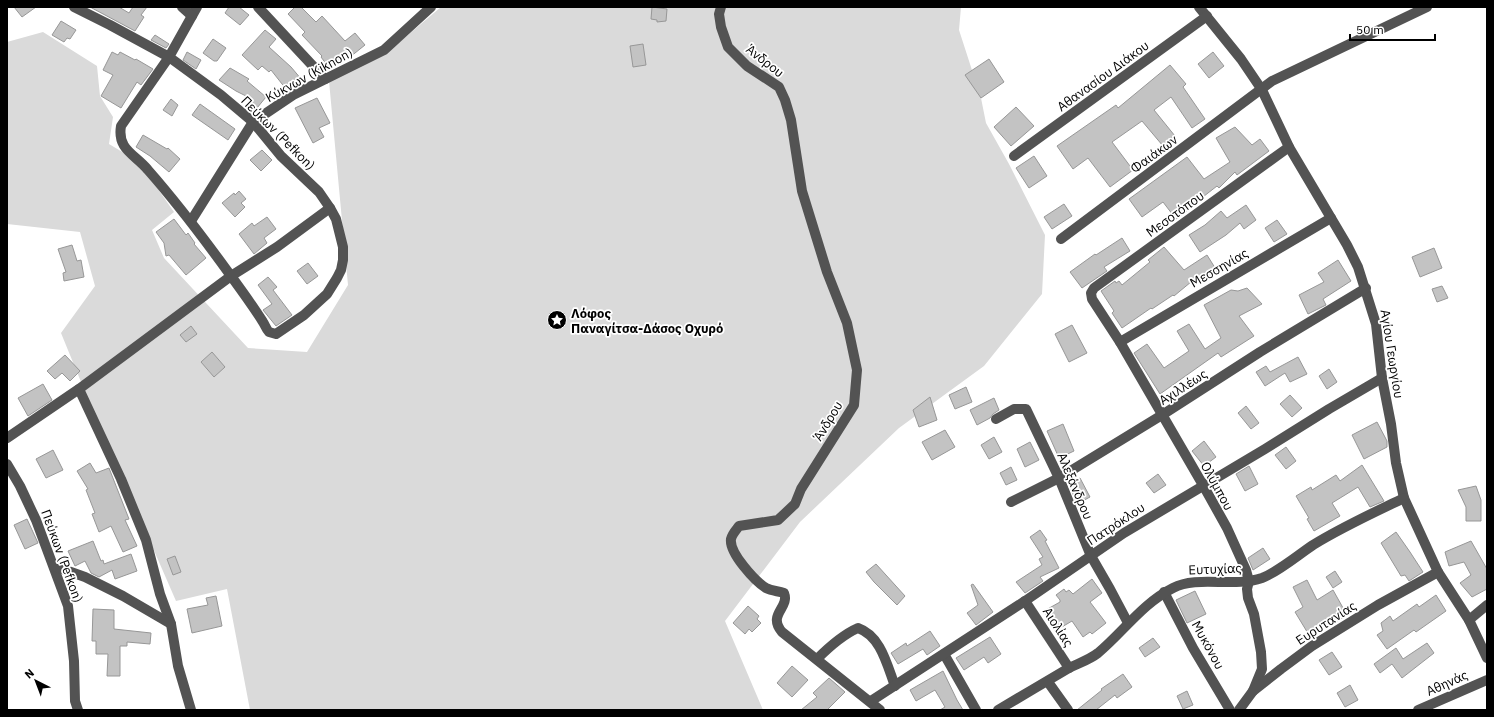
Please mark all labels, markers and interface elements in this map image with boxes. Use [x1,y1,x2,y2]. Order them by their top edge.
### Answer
scale bar [1350,16,1435,42]
text: 50 m [1356,22,1384,37]
street label: Αθανασίου Διάκου [1054,37,1152,115]
street label: Άνδρου [743,41,787,81]
street label: Κύκνων (Kiknon) [262,44,356,106]
street label: Πεύκων (Pefkon) [237,92,319,174]
street label: Φαιάκων [1127,131,1181,177]
street label: Μεσοτόπου [1143,187,1207,241]
street label: Μεσσηνίας [1187,244,1251,292]
place label: Λόφος Παναγίτσα-Δάσος Οχυρό [571,305,723,337]
street label: Αγίου Γεωργίου [1377,308,1407,400]
place icon: Λόφος Παναγίτσα-Δάσος Οχυρό [546,309,568,331]
street label: Αχιλλέως [1156,365,1210,409]
street label: Άνδρου [809,398,847,444]
street label: Αλεξάνδρου [1053,450,1097,522]
street label: Ολύμπου [1197,459,1237,513]
street label: Πατρόκλου [1084,499,1148,549]
street label: Πεύκων (Pefkon) [37,507,87,605]
street label: Ευτυχίας [1188,560,1242,578]
street label: Ευρυτανίας [1292,597,1360,649]
street label: Αιολίας [1039,604,1077,650]
street label: Μυκόνου [1188,618,1228,672]
north arrow [16,661,56,701]
text: N [22,666,37,681]
street label: Αθηνάς [1424,666,1470,700]

